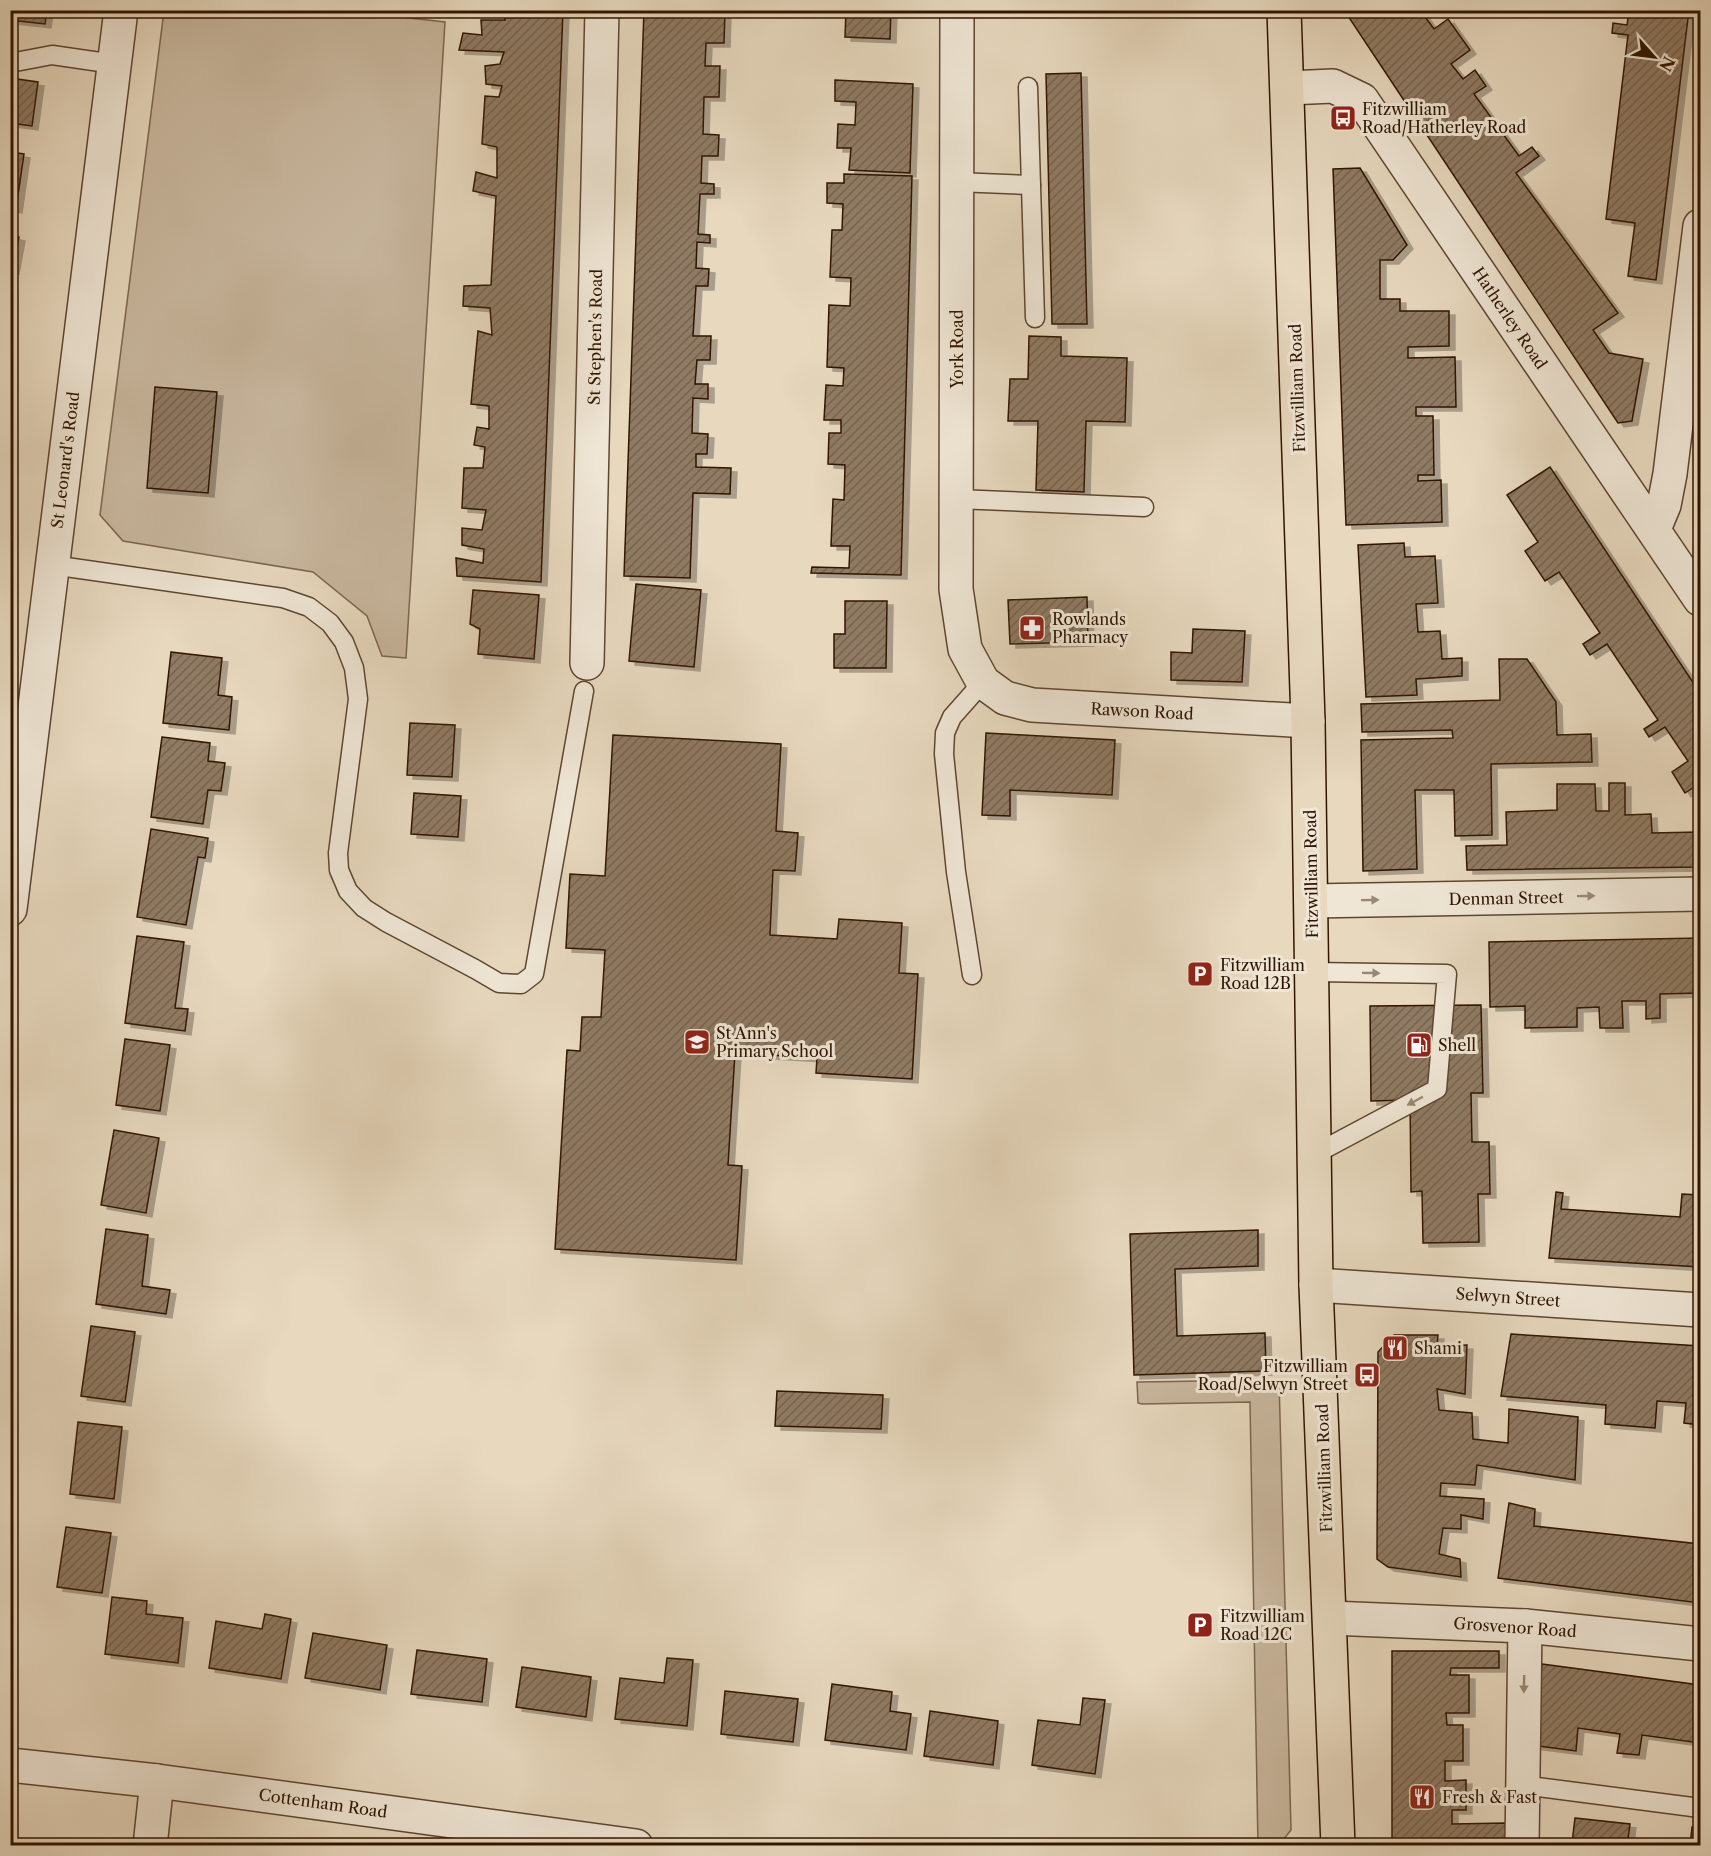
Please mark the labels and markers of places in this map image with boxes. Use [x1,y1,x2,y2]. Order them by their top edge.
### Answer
place label: Fitzwilliam Road/Hatherley Road [1362,99,1527,137]
bus stop icon: Fitzwilliam Road/Hatherley Road [1328,103,1358,133]
place label: Rowlands Pharmacy [1052,609,1129,647]
pharmacy icon: Rowlands Pharmacy [1017,613,1047,643]
place label: Fitzwilliam Road 12B [1220,955,1305,993]
parking icon: Fitzwilliam Road 12B [1185,959,1215,989]
place label: St Ann's Primary School [716,1023,834,1061]
school or university icon: St Ann's Primary School [682,1027,712,1057]
fuel station icon: Shell [1404,1030,1434,1060]
place label: Shell [1438,1035,1476,1055]
restaurant icon: Shami [1380,1333,1410,1363]
place label: Shami [1414,1338,1462,1358]
place label: Fitzwilliam Road/Selwyn Street [1198,1356,1348,1394]
bus stop icon: Fitzwilliam Road/Selwyn Street [1352,1360,1382,1390]
place label: Fitzwilliam Road 12C [1220,1606,1305,1644]
parking icon: Fitzwilliam Road 12C [1185,1610,1215,1640]
restaurant icon: Fresh & Fast [1407,1782,1437,1812]
place label: Fresh & Fast [1442,1787,1537,1807]

